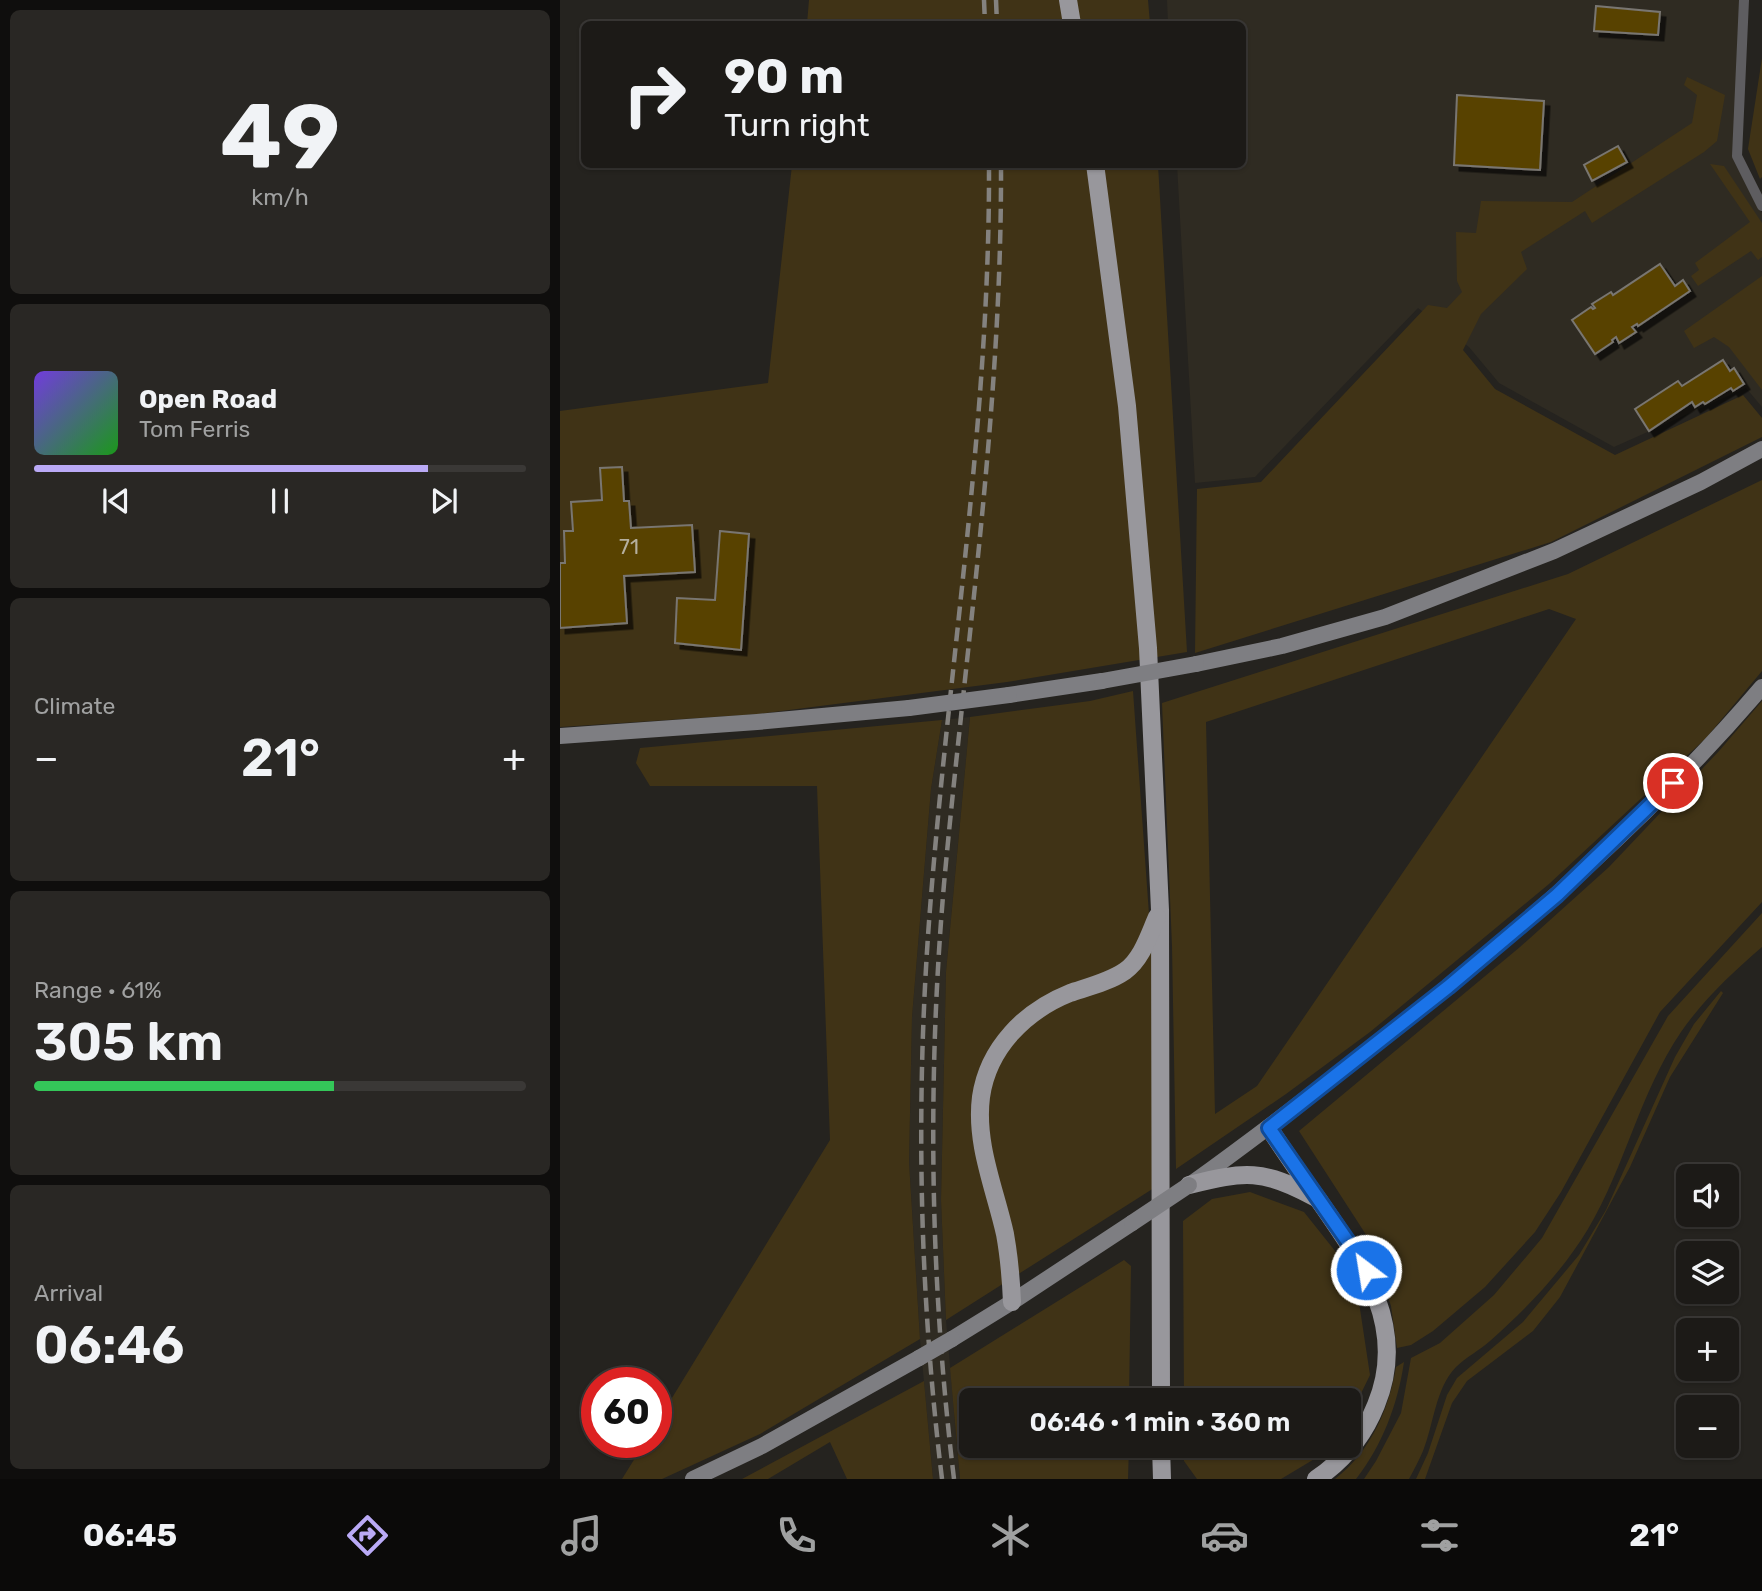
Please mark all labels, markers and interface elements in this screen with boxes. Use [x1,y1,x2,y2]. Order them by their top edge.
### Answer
text: 90 m [724,47,844,105]
icon: right [609,49,700,140]
text: 49 [220,83,340,191]
text: Turn right [724,106,869,144]
text: km/h [251,183,309,211]
text: Open Road [139,384,277,415]
text: Tom Ferris [139,415,250,443]
icon: previous [97,482,135,520]
icon: pause [261,482,299,520]
icon: next [425,482,463,520]
house number: 71 [619,534,639,559]
text: Climate [34,692,115,720]
text: 21° [241,727,320,789]
text: − [34,735,59,781]
text: + [502,735,526,781]
pin [1643,753,1703,813]
icon: arrive [1654,764,1692,802]
text: Range · 61% [34,976,162,1004]
text: 305 km [34,1011,223,1073]
map controls [1676,1164,1739,1458]
button: sound [1676,1164,1739,1227]
position arrow [1329,1233,1403,1307]
button: layers [1676,1241,1739,1304]
text: Arrival [34,1279,103,1307]
text: 06:46 [34,1314,185,1376]
button: + [1676,1318,1739,1381]
speed limit sign: 60 [581,1367,672,1458]
button: − [1676,1395,1739,1458]
text: 06:46 · 1 min · 360 m [1030,1407,1290,1438]
icon: directions [343,1511,392,1560]
icon: music [557,1511,606,1560]
icon: phone [772,1511,821,1560]
icon: climate [986,1511,1035,1560]
icon: car [1200,1511,1249,1560]
icon: filters [1415,1511,1464,1560]
text: 06:45 [83,1516,177,1554]
text: 21° [1629,1516,1679,1554]

